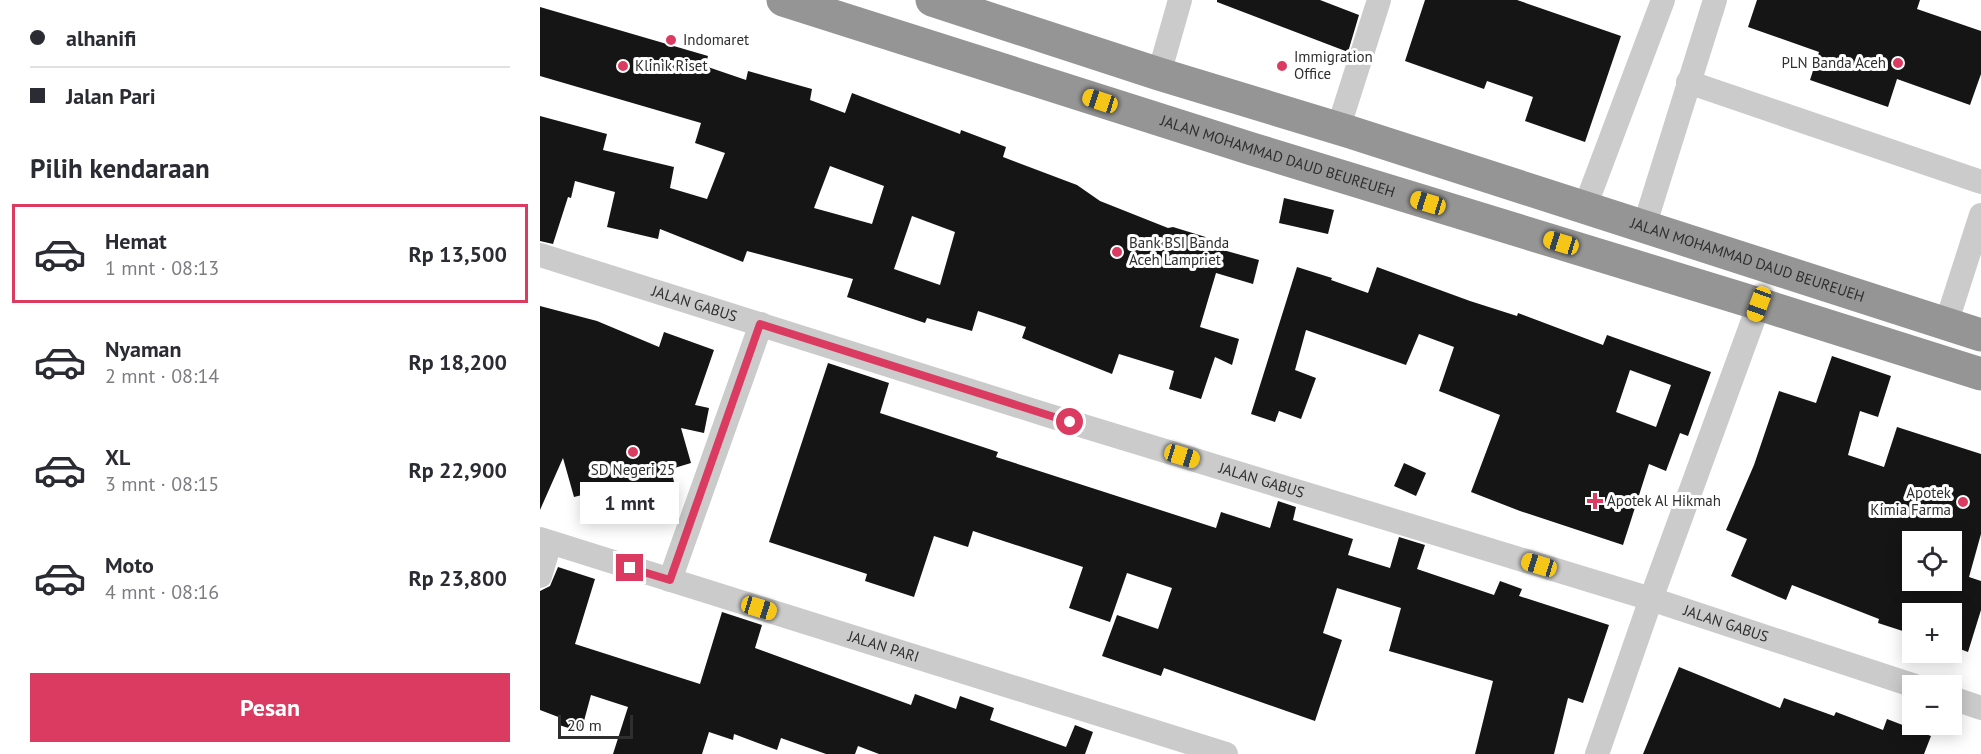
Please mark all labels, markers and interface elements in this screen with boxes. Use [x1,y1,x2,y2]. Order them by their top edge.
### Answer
text: alhanifi [66,24,136,52]
place label: Indomaret [683,30,749,49]
marker: Indomaret [664,33,678,47]
place label: Immigration Office [1294,47,1373,83]
place label: PLN Banda Aceh [1781,53,1886,72]
place label: Klinik Riset [635,56,707,75]
marker: PLN Banda Aceh [1891,56,1905,70]
marker: Klinik Riset [616,59,630,73]
marker: Immigration Office [1275,59,1289,73]
text: Jalan Pari [66,82,156,110]
car [1080,87,1120,115]
street label: JALAN MOHAMMAD DAUD BEUREUEH [1157,110,1398,201]
text: Pilih kendaraan [30,151,210,185]
car [1408,189,1448,217]
street label: JALAN MOHAMMAD DAUD BEUREUEH [1627,213,1867,306]
icon: car [33,227,87,281]
text: Hemat [105,227,167,255]
car [1541,229,1581,257]
place label: Bank BSI Banda Aceh Lampriet [1129,233,1229,269]
text: Rp 13,500 [408,240,507,268]
marker: Bank BSI Banda Aceh Lampriet [1110,245,1124,259]
text: 1 mnt · 08:13 [105,255,219,281]
street label: JALAN GABUS [649,281,740,326]
car [1744,284,1774,324]
icon: car [33,335,87,389]
text: Nyaman [105,335,182,363]
text: Rp 18,200 [408,348,507,376]
text: 2 mnt · 08:14 [105,363,219,389]
route start [1056,408,1083,435]
car [1162,442,1202,470]
icon: car [33,443,87,497]
text: XL [105,443,130,471]
marker: SD Negeri 25 [626,445,640,459]
text: Rp 22,900 [408,456,507,484]
street label: JALAN GABUS [1216,458,1307,502]
place label: SD Negeri 25 [591,460,675,479]
text: 3 mnt · 08:15 [105,471,219,497]
callout: 1 mnt [580,481,680,523]
place label: Apotek Kimia Farma [1870,483,1952,519]
text: 1 mnt [604,490,655,516]
place label: Apotek Al Hikmah [1607,491,1721,510]
marker: Apotek Al Hikmah [1588,494,1602,508]
marker: Apotek Kimia Farma [1956,495,1970,509]
map controls [1902,531,1962,735]
button: locate [1902,531,1962,591]
icon: car [33,551,87,605]
text: Moto [105,551,154,579]
car [1519,551,1559,579]
route end [616,554,643,581]
text: Rp 23,800 [408,564,507,592]
text: 4 mnt · 08:16 [105,579,219,605]
car [739,594,779,622]
street label: JALAN GABUS [1680,600,1771,646]
button: + [1902,603,1962,663]
street label: JALAN PARI [845,626,922,666]
button: Pesan [30,673,510,742]
button: − [1902,675,1962,735]
scale bar [558,712,633,740]
text: 20 m [567,715,602,735]

